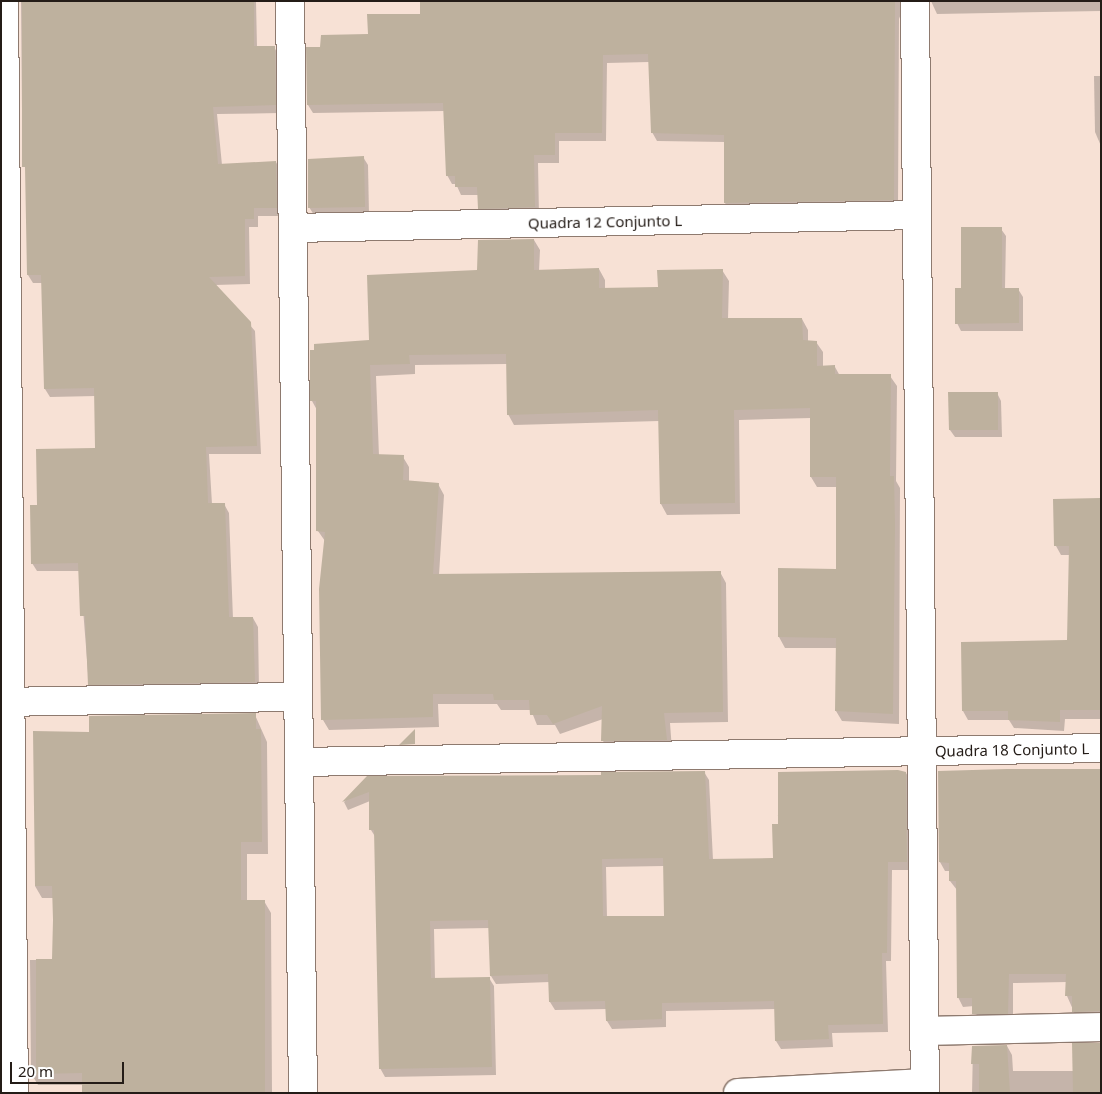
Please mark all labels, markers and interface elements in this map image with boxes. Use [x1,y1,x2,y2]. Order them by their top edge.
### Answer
street label: Quadra 12 Conjunto L [528,212,682,232]
street label: Quadra 18 Conjunto L [935,740,1089,760]
scale bar [12,1052,126,1084]
text: 20 m [18,1061,53,1081]

